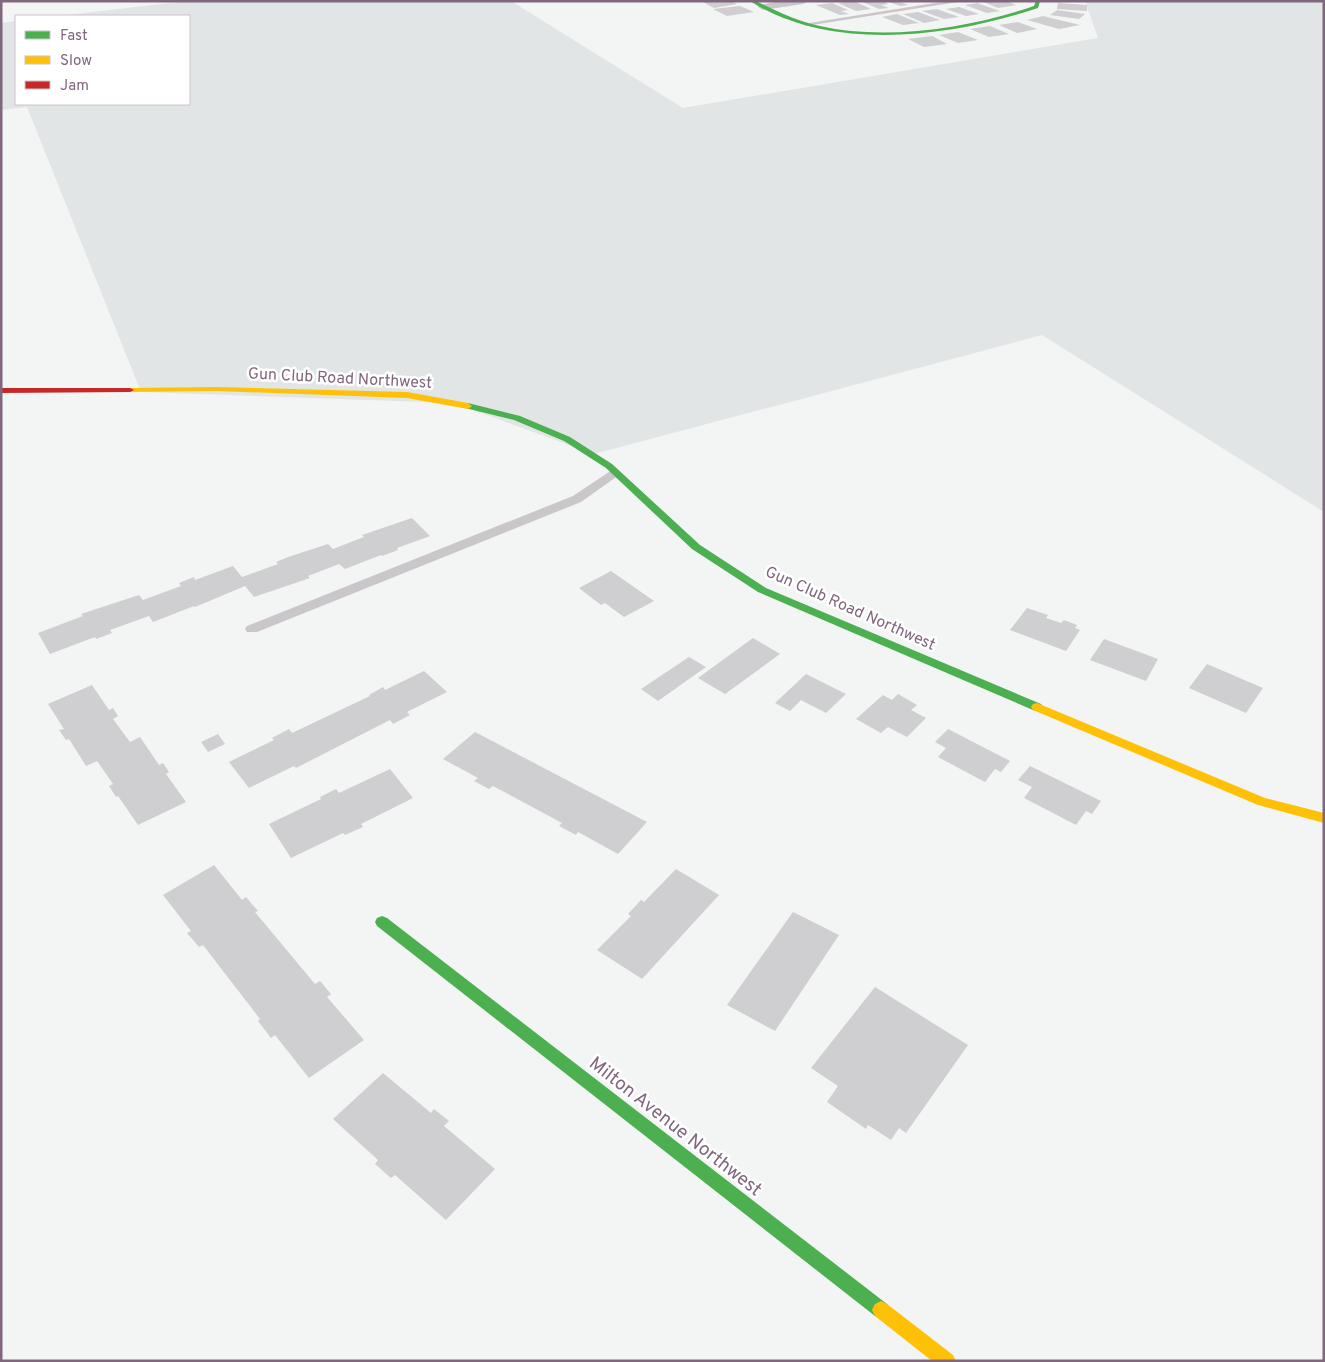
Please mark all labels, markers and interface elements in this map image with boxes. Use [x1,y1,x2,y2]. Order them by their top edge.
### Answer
legend [15,15,190,105]
text: Fast [60,27,88,46]
text: Slow [60,52,92,71]
text: Jam [60,77,89,96]
street label: Gun Club Road Northwest [247,364,433,394]
street label: Gun Club Road Northwest [762,562,938,656]
street label: Milton Avenue Northwest [584,1052,766,1202]

